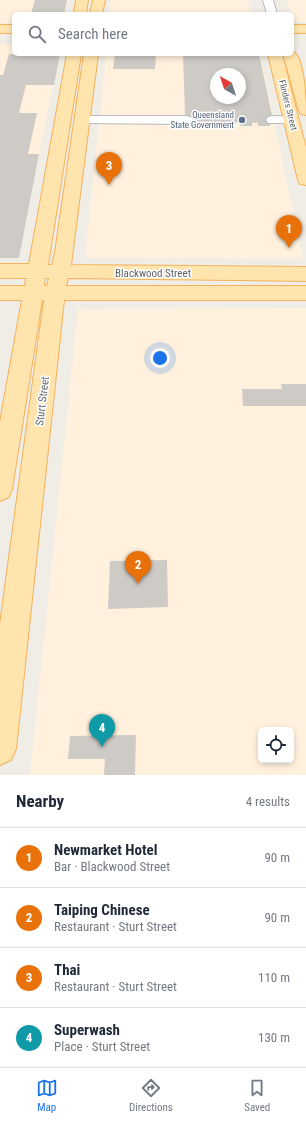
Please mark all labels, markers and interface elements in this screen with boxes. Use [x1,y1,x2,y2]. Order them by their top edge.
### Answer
search box [12,12,294,56]
icon: search [26,23,48,45]
text: Search here [58,25,128,43]
north arrow [210,68,246,104]
street label: Flinders Street [277,79,299,132]
place label: Queensland State Government [171,110,234,130]
marker: Queensland State Government [237,115,247,125]
pin: 3 [96,152,122,185]
pin: 1 [276,215,302,248]
street label: Blackwood Street [115,267,191,280]
your location [150,348,170,368]
street label: Sturt Street [33,376,52,426]
pin: 2 [125,551,151,584]
pin: 4 [89,714,115,747]
map controls [258,727,294,763]
button: locate [258,727,294,763]
text: Nearby [16,791,64,811]
text: 4 results [246,794,290,809]
text: Newmarket Hotel [54,841,158,859]
text: 1 [26,850,32,865]
text: 90 m [264,850,290,865]
text: Bar · Blackwood Street [54,859,170,874]
text: Taiping Chinese [54,901,150,919]
text: 2 [26,910,32,925]
text: 90 m [264,910,290,925]
text: Restaurant · Sturt Street [54,919,177,934]
text: Thai [54,961,80,979]
text: 3 [26,970,32,985]
text: 110 m [258,970,290,985]
text: Restaurant · Sturt Street [54,979,177,994]
text: Superwash [54,1021,120,1039]
text: 4 [26,1030,32,1045]
text: 130 m [258,1030,290,1045]
text: Place · Sturt Street [54,1039,150,1054]
tab: Map [36,1077,58,1114]
tab: Directions [129,1077,173,1114]
tab: Saved [244,1077,270,1114]

